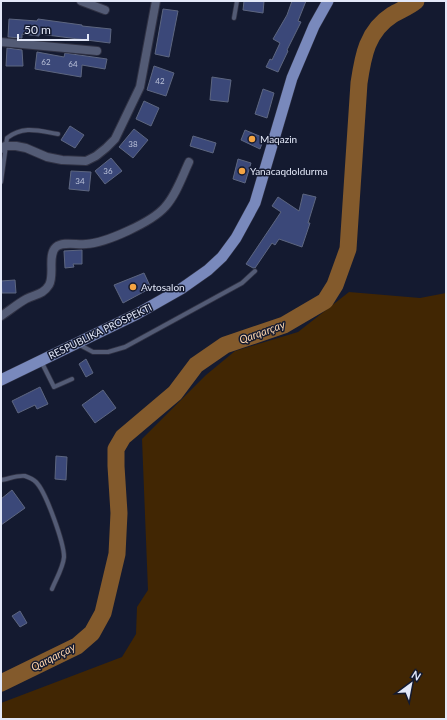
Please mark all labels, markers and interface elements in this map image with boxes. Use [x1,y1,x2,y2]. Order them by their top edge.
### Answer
scale bar [18,16,88,42]
text: 50 m [24,22,51,37]
house number: 62 [41,57,51,67]
house number: 64 [68,59,78,69]
house number: 42 [155,76,165,86]
place label: Maqazin [260,133,297,145]
marker: Maqazin [247,134,257,144]
house number: 38 [128,139,138,149]
place label: Yanacaqdoldurma [250,165,328,177]
house number: 36 [103,166,113,176]
marker: Yanacaqdoldurma [237,166,247,176]
house number: 34 [75,176,85,186]
place label: Avtosalon [141,281,185,293]
marker: Avtosalon [128,282,138,292]
street label: RESPUBLIKA PROSPEKTI [46,301,154,361]
water label: Qarqarçay [237,317,287,346]
water label: Qarqarçay [29,640,78,673]
north arrow [391,664,431,704]
text: N [410,667,424,683]

